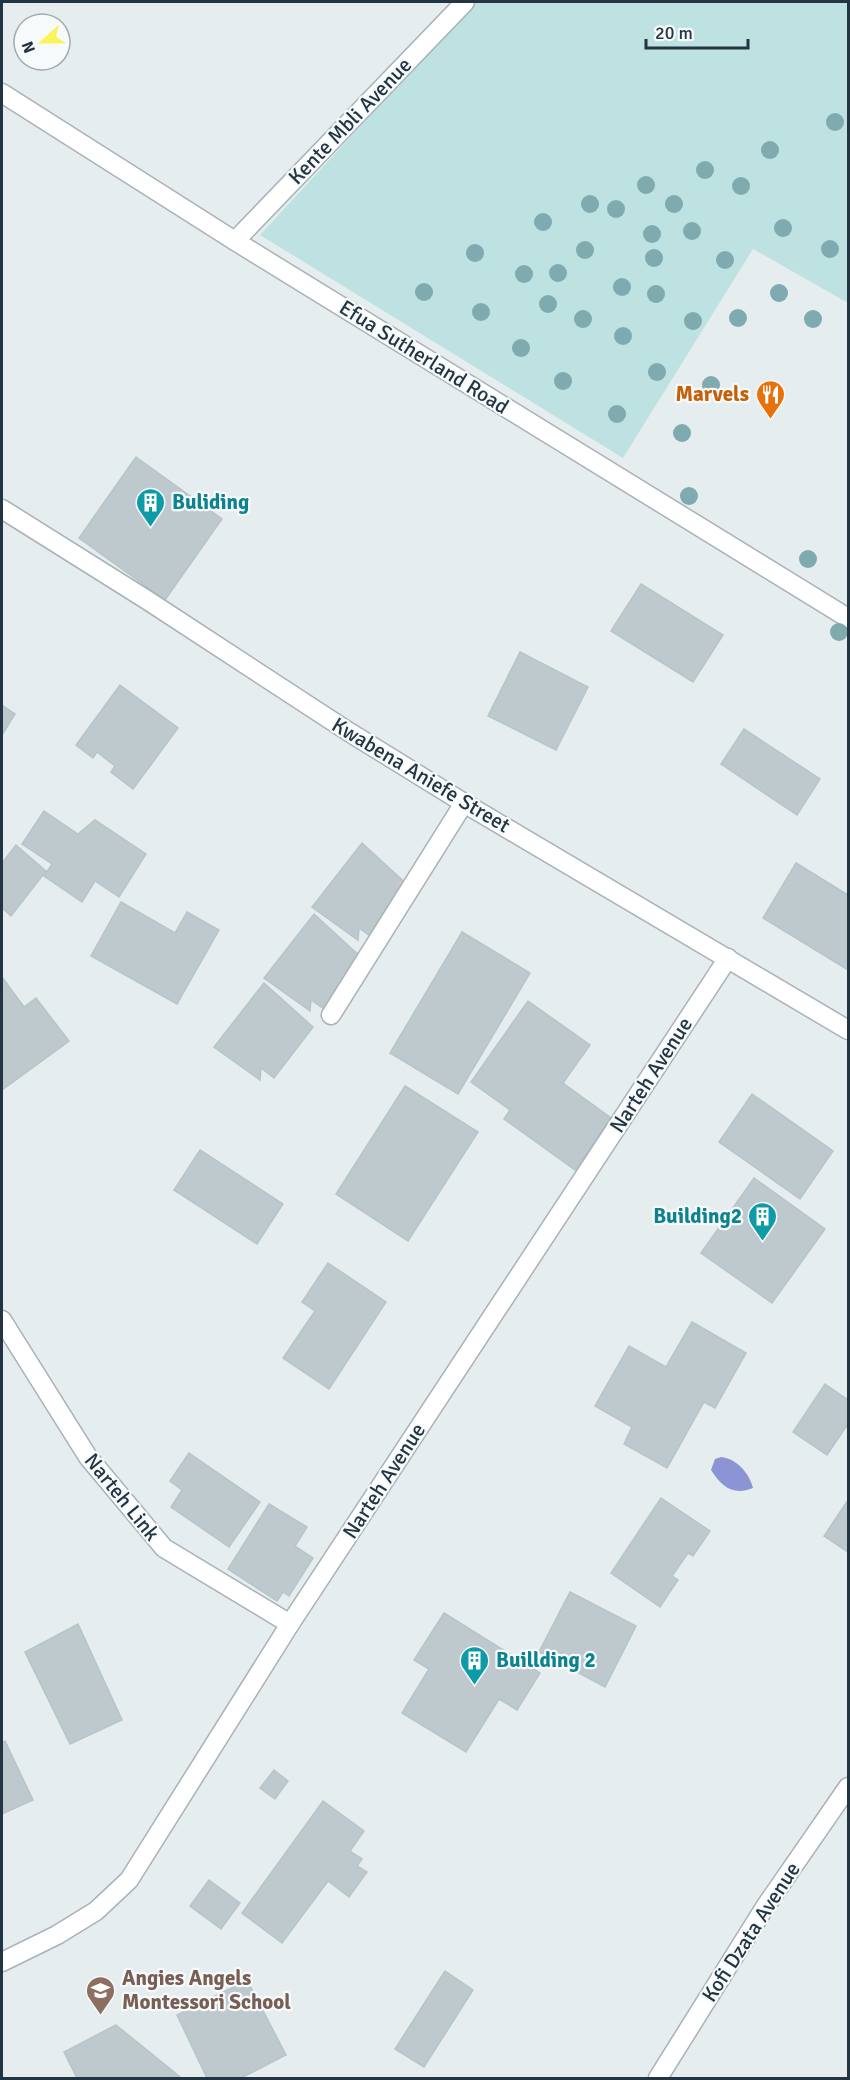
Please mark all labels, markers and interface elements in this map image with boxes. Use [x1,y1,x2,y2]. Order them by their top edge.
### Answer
north arrow [12,12,72,72]
scale bar [646,12,748,50]
text: 20 m [655,22,693,44]
text: N [18,38,40,56]
street label: Kente Mbli Avenue [283,52,417,190]
street label: Efua Sutherland Road [335,294,513,420]
restaurant icon: Marvels [754,378,786,420]
place label: Marvels [675,381,749,407]
building icon: Buliding [135,486,167,528]
place label: Buliding [172,489,249,515]
street label: Kwabena Aniefe Street [327,712,515,838]
street label: Narteh Avenue [604,1012,698,1138]
building icon: Building2 [747,1200,779,1242]
place label: Building2 [653,1203,742,1229]
street label: Narteh Avenue [337,1418,431,1544]
street label: Narteh Link [79,1448,165,1546]
building icon: Buillding 2 [459,1644,491,1686]
place label: Buillding 2 [496,1647,596,1673]
street label: Kofi Dzata Avenue [696,1857,806,2007]
place label: Angies Angels Montessori School [122,1965,291,2015]
school or university icon: Angies Angels Montessori School [85,1974,117,2016]

